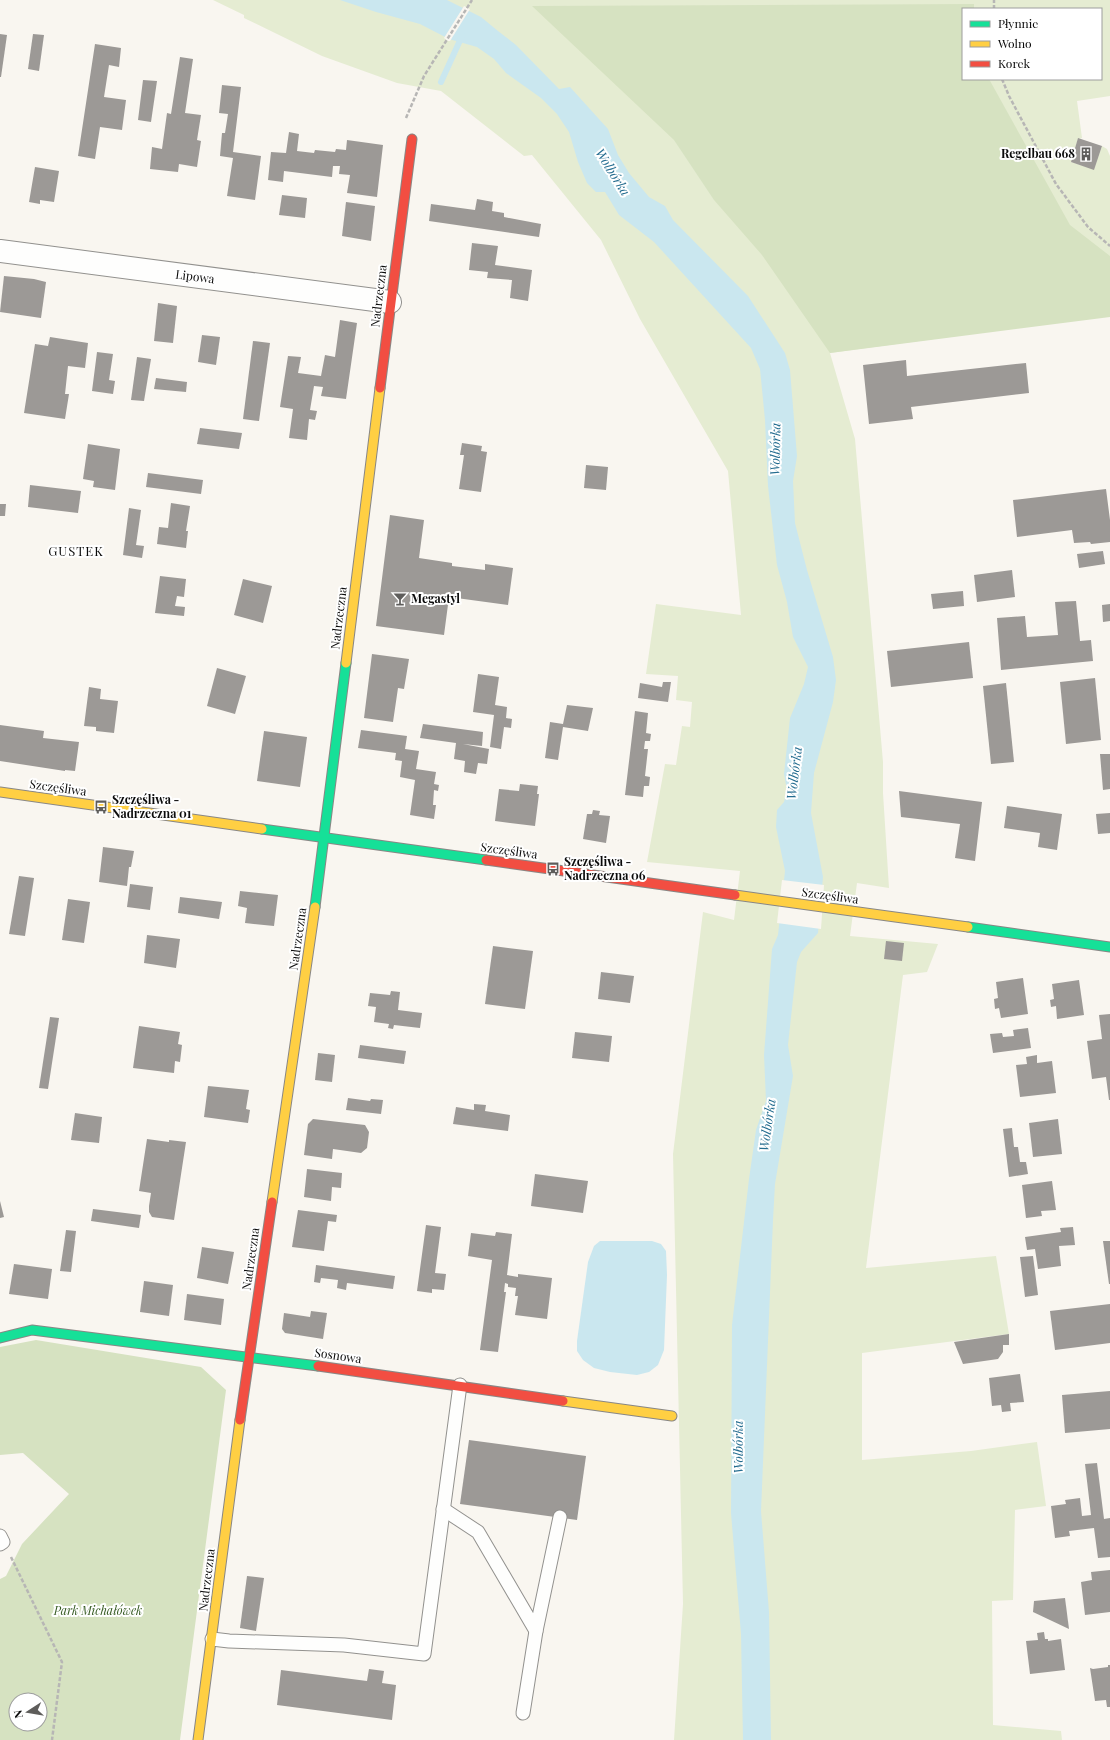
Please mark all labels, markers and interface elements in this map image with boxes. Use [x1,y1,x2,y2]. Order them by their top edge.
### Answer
legend [962,8,1102,80]
text: Płynnie [998,15,1038,31]
text: Wolno [997,35,1032,51]
text: Korek [998,55,1031,71]
water label: Wolbórka [592,145,635,199]
place label: Regelbau 668 [1001,145,1075,161]
building icon: Regelbau 668 [1078,146,1094,162]
street label: Nadrzeczna [366,264,390,328]
street label: Lipowa [175,266,216,286]
water label: Wolbórka [766,422,783,476]
district label: GUSTEK [48,542,104,559]
street label: Nadrzeczna [326,586,350,650]
place label: Megastyl [411,590,460,606]
bar icon: Megastyl [392,591,408,607]
water label: Wolbórka [782,745,805,800]
street label: Szczęśliwa [29,775,88,799]
place label: Szczęśliwa - Nadrzeczna 01 [112,791,192,821]
bus stop icon: Szczęśliwa - Nadrzeczna 01 [93,799,109,815]
street label: Szczęśliwa [480,838,539,862]
place label: Szczęśliwa - Nadrzeczna 06 [564,853,646,883]
bus stop icon: Szczęśliwa - Nadrzeczna 06 [545,861,561,877]
street label: Szczęśliwa [801,883,860,907]
street label: Nadrzeczna [285,907,309,971]
water label: Wolbórka [754,1097,779,1152]
street label: Nadrzeczna [238,1227,262,1291]
street label: Sosnowa [314,1344,363,1366]
water label: Wolbórka [729,1420,746,1473]
street label: Nadrzeczna [194,1548,218,1612]
park label: Park Michałówek [53,1602,142,1618]
north arrow [8,1692,48,1732]
text: N [10,1709,26,1720]

